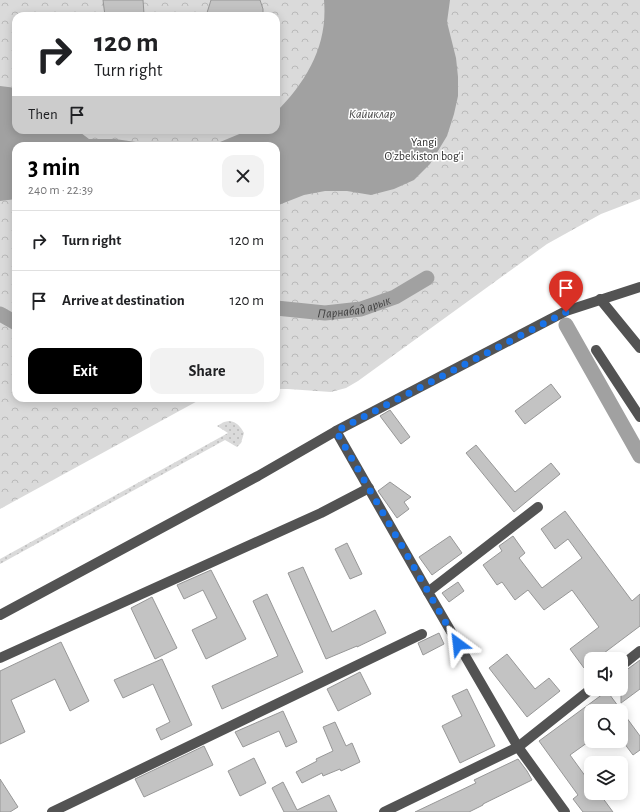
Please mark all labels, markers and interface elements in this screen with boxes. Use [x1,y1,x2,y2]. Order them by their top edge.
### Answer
icon: right [28,28,80,80]
text: 120 m [94,29,159,57]
text: Turn right [94,62,163,80]
icon: arrive [66,104,88,126]
text: Then [28,107,58,122]
water label: Кайиклар [349,108,396,121]
park label: Yangi O'zbekiston bog'i [384,136,464,162]
button: close [222,155,264,197]
text: 3 min [28,156,80,180]
text: 240 m · 22:39 [28,184,93,197]
icon: right [28,230,50,252]
text: Turn right [62,233,121,248]
text: 120 m [230,233,264,248]
pin [549,271,583,312]
icon: arrive [555,277,577,299]
icon: arrive [28,290,50,312]
text: Arrive at destination [62,293,185,308]
text: 120 m [230,293,264,308]
water label: Парнабад арык [317,294,393,321]
button: Exit [28,348,142,394]
button: Share [150,348,264,394]
position arrow [437,623,479,665]
map controls [584,652,628,800]
button: sound [584,652,628,696]
button: search [584,704,628,748]
button: layers [584,756,628,800]

